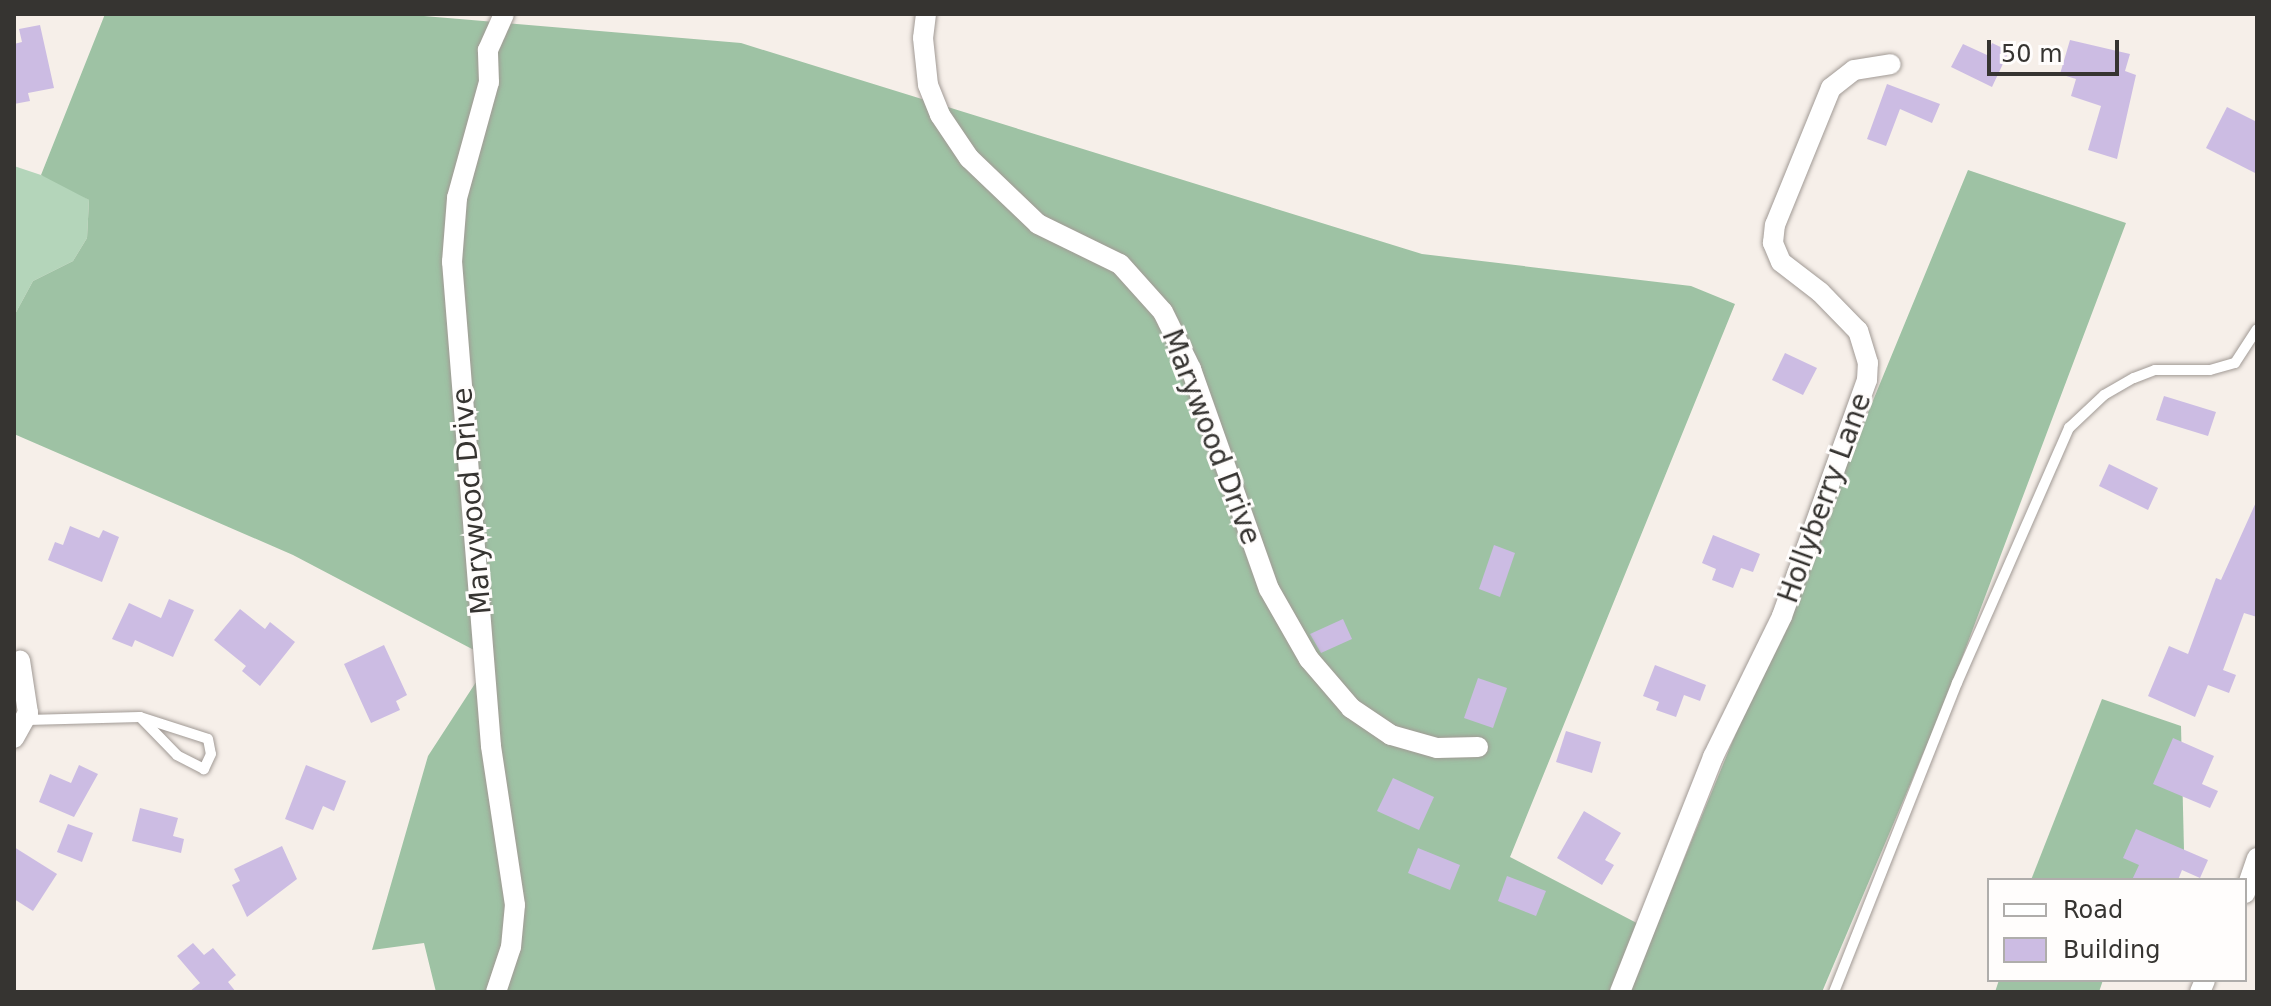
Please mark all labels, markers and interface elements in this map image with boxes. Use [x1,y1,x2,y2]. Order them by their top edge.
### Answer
scale bar [1991,24,2123,74]
text: 50 m [2001,40,2063,68]
street label: Marywood Drive [1154,325,1268,549]
street label: Marywood Drive [445,386,499,616]
street label: Hollyberry Lane [1771,388,1879,608]
legend [1987,878,2247,982]
text: Road [2063,896,2123,924]
text: Building [2063,936,2160,964]

